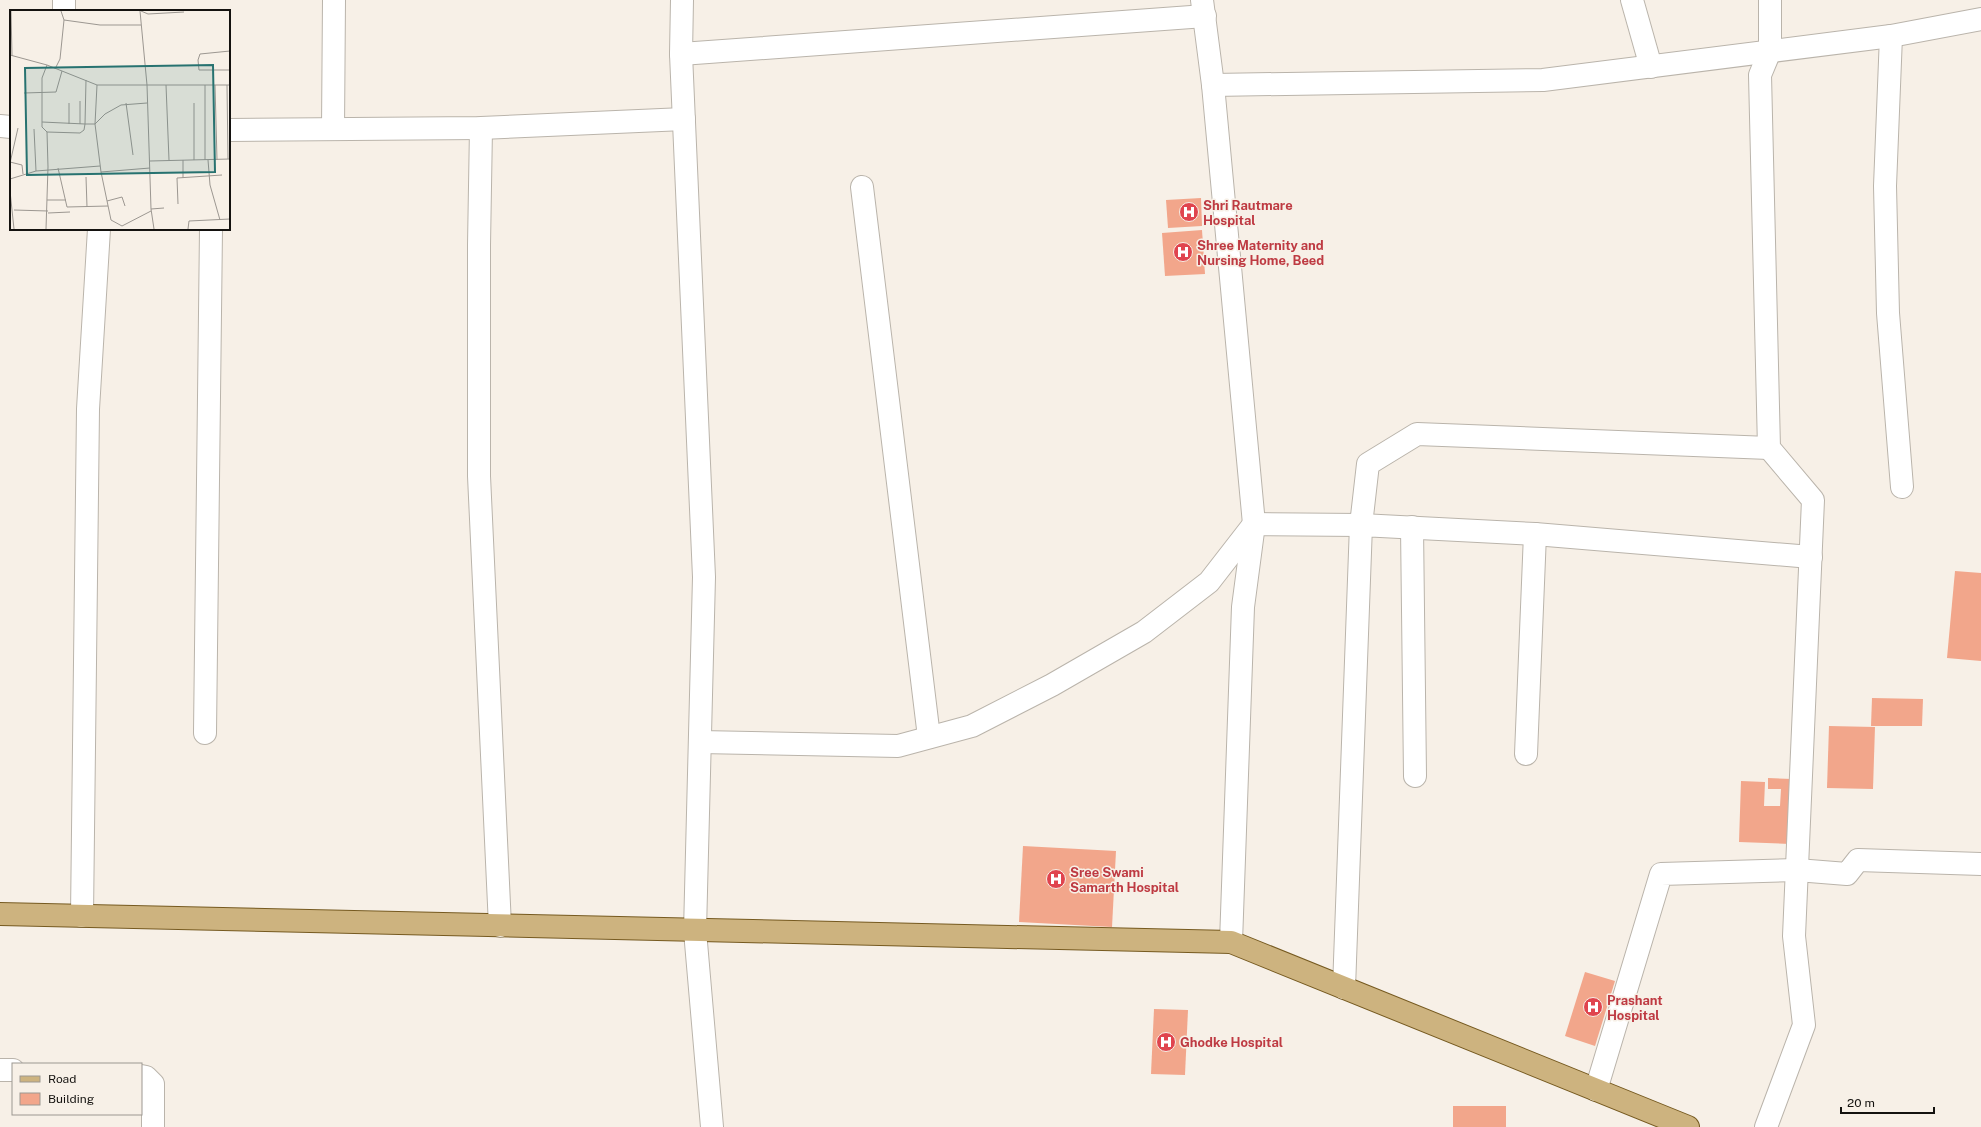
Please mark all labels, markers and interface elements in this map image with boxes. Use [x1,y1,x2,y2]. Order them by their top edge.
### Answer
inset map [10,10,230,230]
place label: Shri Rautmare Hospital [1203,198,1293,228]
hospital icon: Shri Rautmare Hospital [1178,201,1200,223]
place label: Shree Maternity and Nursing Home, Beed [1197,238,1324,268]
hospital icon: Shree Maternity and Nursing Home, Beed [1172,241,1194,263]
place label: Sree Swami Samarth Hospital [1070,865,1179,895]
hospital icon: Sree Swami Samarth Hospital [1045,868,1067,890]
place label: Prashant Hospital [1607,993,1663,1023]
hospital icon: Prashant Hospital [1582,996,1604,1018]
hospital icon: Ghodke Hospital [1155,1031,1177,1053]
place label: Ghodke Hospital [1180,1035,1283,1050]
legend [12,1063,142,1115]
text: Road [48,1072,76,1086]
scale bar [1841,1089,1934,1115]
text: Building [48,1092,94,1106]
text: 20 m [1847,1096,1875,1110]

